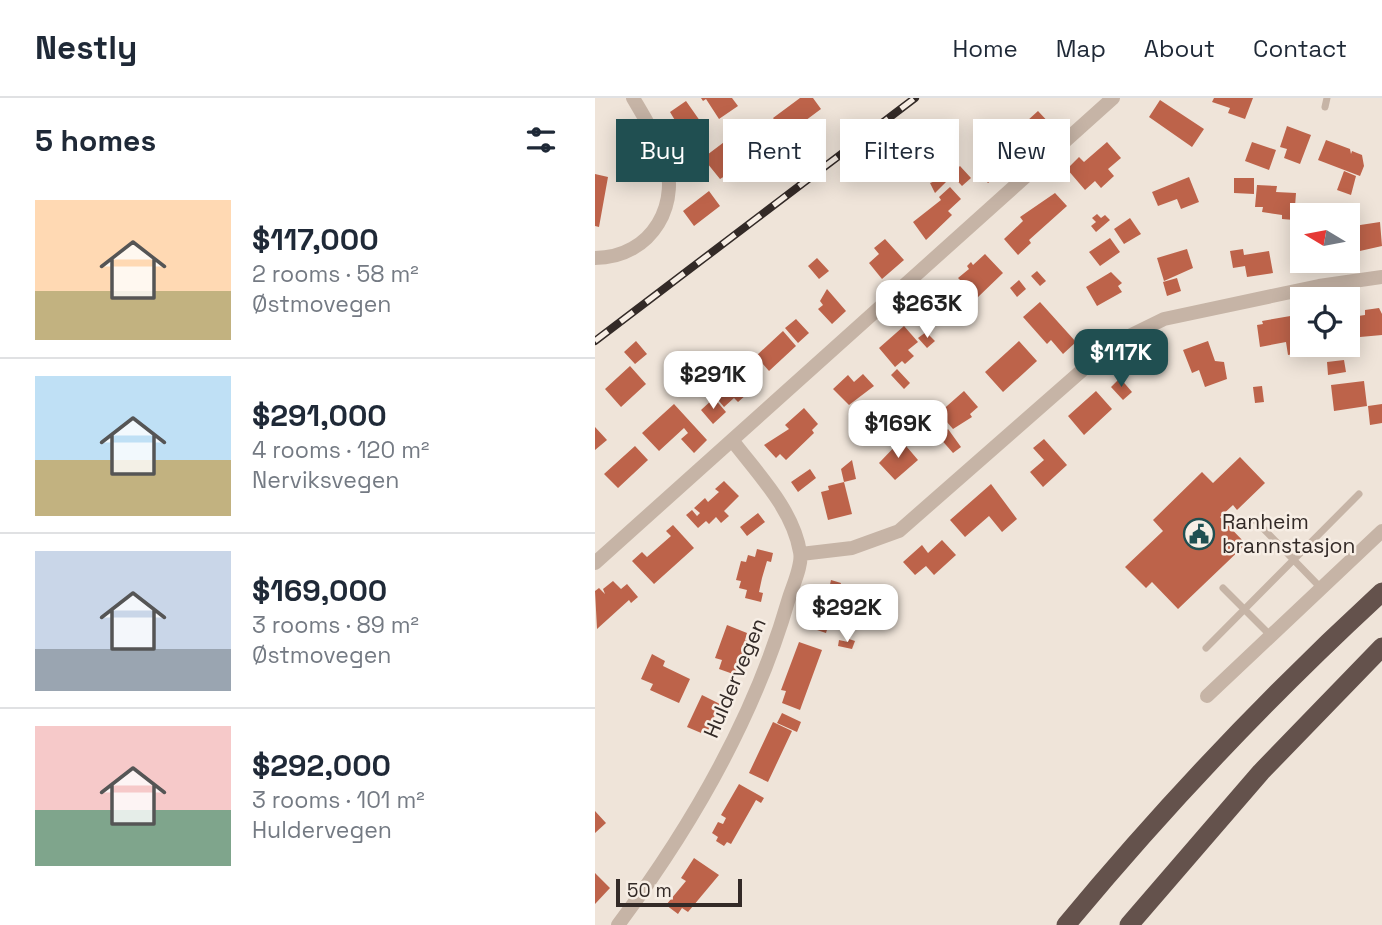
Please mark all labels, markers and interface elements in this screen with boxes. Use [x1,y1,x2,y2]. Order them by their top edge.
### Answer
text: Nestly [35,27,137,69]
text: Home [952,33,1018,64]
text: Map [1056,33,1106,64]
text: About [1144,33,1215,64]
text: Contact [1253,33,1347,64]
chip: Buy [616,119,709,182]
chip: Rent [723,119,826,182]
chip: Filters [840,119,959,182]
chip: New [973,119,1070,182]
text: 5 homes [35,121,156,160]
icon: filters [522,121,560,159]
north arrow [1290,203,1360,273]
map controls [1290,203,1360,357]
text: $117,000 [252,220,379,259]
icon: home [91,228,175,312]
text: 2 rooms · 58 m² [252,259,419,289]
pin: $263K [878,280,976,340]
button: locate [1290,287,1360,357]
text: $263K [892,288,962,318]
text: Østmovegen [252,289,391,319]
pin: $117K [1072,330,1170,389]
text: $117K [1090,337,1152,367]
pin: $291K [664,352,762,411]
text: $291K [680,359,746,389]
text: $291,000 [252,396,387,435]
pin: $169K [849,400,947,460]
icon: home [91,404,175,488]
text: $169K [864,408,932,438]
text: 4 rooms · 120 m² [252,435,429,465]
text: Nerviksvegen [252,465,399,495]
place label: Ranheim brannstasjon [1222,508,1355,559]
public building icon: Ranheim brannstasjon [1182,517,1216,551]
text: $169,000 [252,571,387,610]
icon: home [91,579,175,663]
pin: $292K [798,584,896,644]
text: $292K [812,592,882,622]
text: 3 rooms · 89 m² [252,610,419,640]
street label: Huldervegen [697,614,772,742]
text: Østmovegen [252,640,391,670]
text: $292,000 [252,746,391,785]
icon: home [91,754,175,838]
text: 3 rooms · 101 m² [252,785,425,815]
text: Huldervegen [252,815,392,845]
scale bar [616,876,742,908]
text: 50 m [627,878,672,903]

